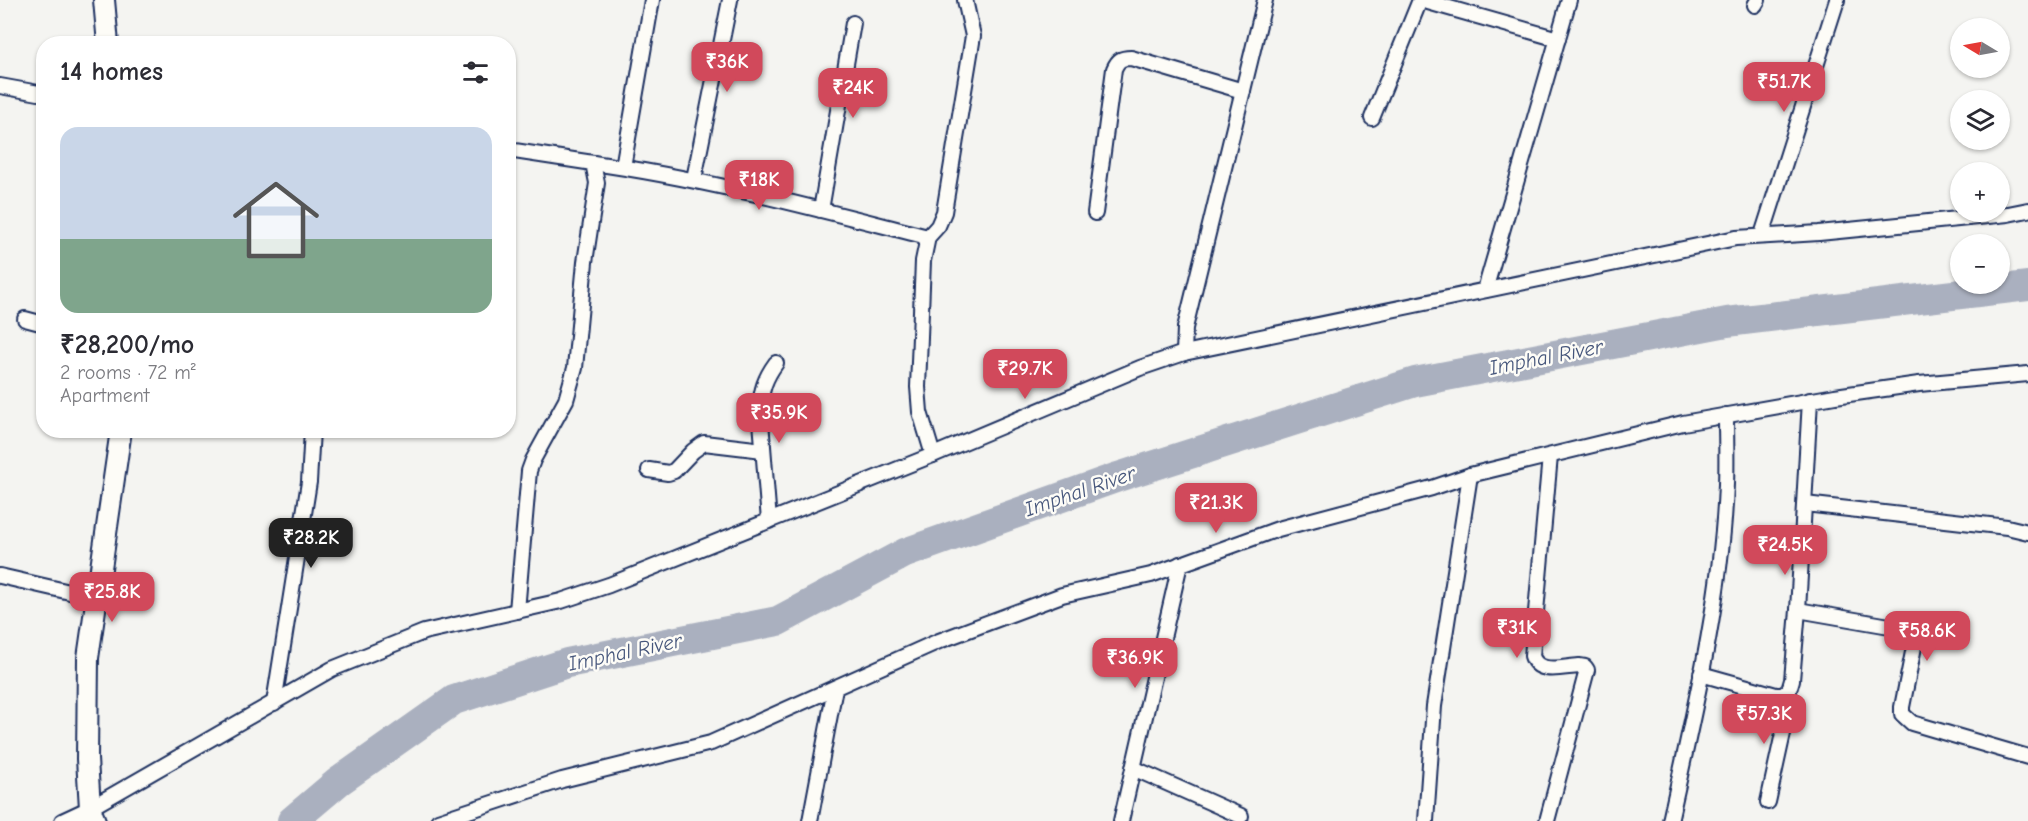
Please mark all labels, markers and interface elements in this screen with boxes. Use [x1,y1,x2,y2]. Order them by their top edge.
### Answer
north arrow [1950,18,2010,78]
map controls [1950,18,2010,294]
pin: ₹36K [691,42,763,93]
text: ₹36K [705,50,749,73]
icon: filters [459,56,492,89]
text: 14 homes [60,57,163,87]
pin: ₹51.7K [1735,62,1833,113]
pin: ₹24K [817,68,889,119]
text: ₹51.7K [1757,70,1811,93]
text: ₹24K [832,76,874,99]
button: layers [1950,90,2010,150]
pin: ₹18K [723,160,795,211]
button: + [1950,162,2010,222]
icon: home [222,166,330,274]
text: ₹18K [739,168,779,191]
button: − [1950,234,2010,294]
text: ₹28,200/mo [60,330,194,360]
water label: Imphal River [1486,334,1607,380]
pin: ₹29.7K [976,349,1074,400]
text: ₹29.7K [997,357,1053,380]
text: 2 rooms · 72 m² [60,361,196,384]
text: Apartment [60,384,150,407]
pin: ₹35.9K [730,393,828,444]
text: ₹35.9K [750,401,808,424]
water label: Imphal River [1021,460,1140,521]
pin: ₹21.3K [1167,483,1265,534]
text: ₹21.3K [1189,491,1243,514]
pin: ₹28.2K [262,518,360,569]
pin: ₹24.5K [1736,525,1834,576]
text: ₹28.2K [283,526,339,549]
text: ₹24.5K [1757,533,1813,556]
pin: ₹25.8K [63,572,161,623]
text: ₹25.8K [83,580,141,603]
pin: ₹31K [1481,608,1553,659]
pin: ₹58.6K [1878,611,1976,662]
text: ₹31K [1497,616,1537,639]
text: ₹58.6K [1898,619,1956,642]
water label: Imphal River [565,628,686,676]
pin: ₹36.9K [1086,638,1184,689]
text: ₹36.9K [1106,646,1164,669]
pin: ₹57.3K [1715,694,1813,745]
text: ₹57.3K [1736,702,1792,725]

